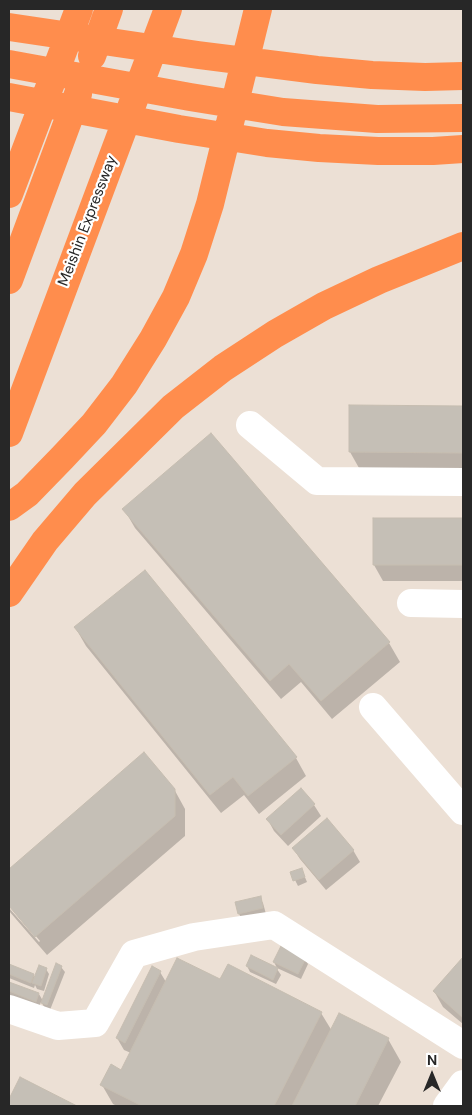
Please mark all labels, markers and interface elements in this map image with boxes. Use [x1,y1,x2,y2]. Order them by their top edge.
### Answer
street label: Meishin Expressway [55,153,121,289]
north arrow [407,1050,457,1100]
text: N [427,1051,437,1069]

